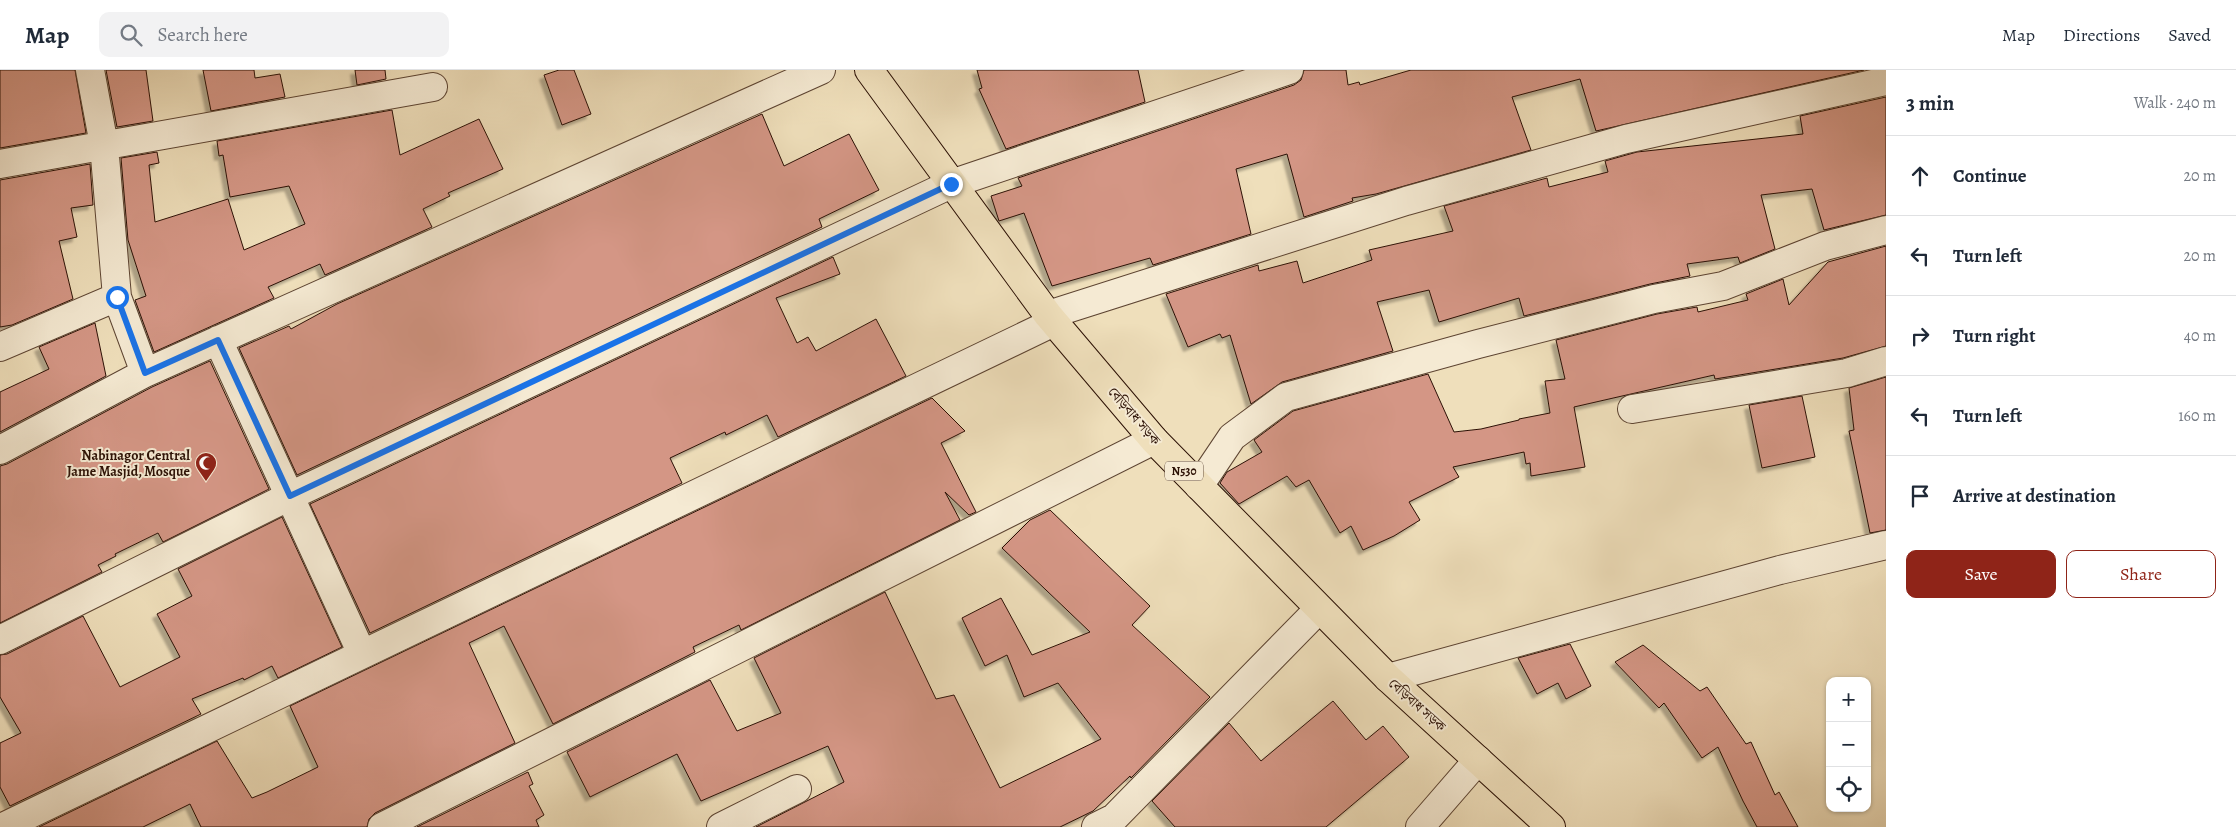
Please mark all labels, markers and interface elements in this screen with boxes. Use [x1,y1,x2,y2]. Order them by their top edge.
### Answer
search box [99,12,449,57]
text: Map [25,19,69,51]
icon: search [117,21,145,49]
text: Search here [157,22,248,48]
text: Map [2002,23,2035,47]
text: Directions [2063,23,2140,47]
text: Saved [2168,23,2211,47]
text: 3 min [1906,89,1954,117]
text: Walk · 240 m [2134,92,2216,114]
icon: ahead [1906,162,1934,190]
text: Continue [1953,163,2027,189]
text: 20 m [2183,165,2216,187]
route end [940,173,963,196]
icon: left [1906,242,1934,270]
text: Turn left [1953,243,2022,269]
text: 20 m [2183,245,2216,267]
route start [106,286,129,309]
icon: right [1906,322,1934,350]
text: Turn right [1953,323,2035,349]
text: 40 m [2184,325,2216,347]
street label: বেড়িবাধ সড়ক [1103,383,1165,450]
icon: left [1906,402,1934,430]
text: Turn left [1953,403,2022,429]
text: 160 m [2178,405,2216,427]
place label: Nabinagor Central Jame Masjid, Mosque [67,446,191,481]
mosque icon: Nabinagor Central Jame Masjid, Mosque [194,451,218,482]
road number: N530 [1165,462,1203,481]
icon: arrive [1906,482,1934,510]
text: Arrive at destination [1953,483,2116,509]
button: Save [1906,550,2056,598]
button: Share [2066,550,2216,598]
street label: বেড়িবাধ সড়ক [1384,674,1451,737]
map controls [1826,677,1871,812]
button: + [1826,677,1871,722]
button: − [1826,722,1871,767]
button: locate [1826,767,1871,812]

